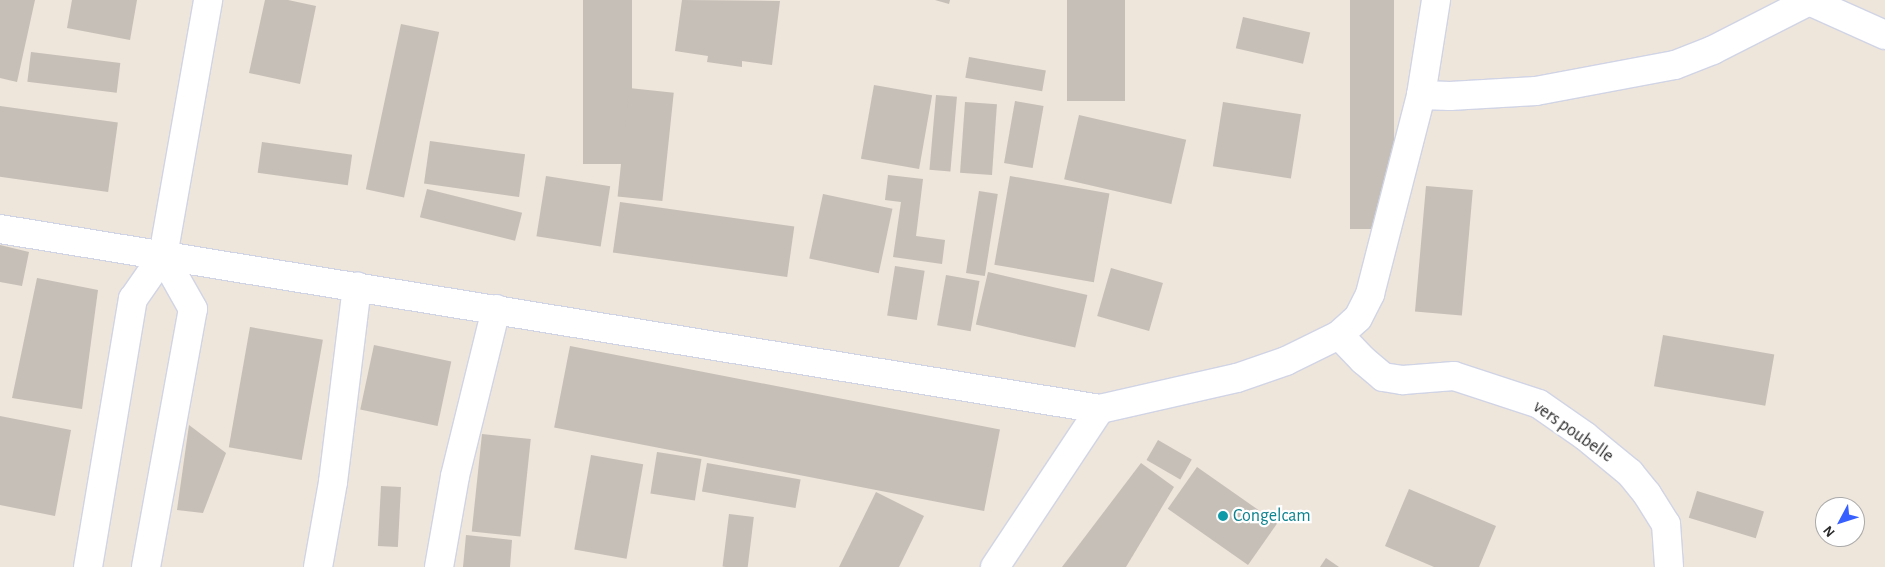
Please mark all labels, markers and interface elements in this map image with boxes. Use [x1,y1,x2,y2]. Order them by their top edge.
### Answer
street label: vers poubelle [1529,396,1617,468]
north arrow [1815,497,1865,547]
place label: Congelcam [1233,505,1311,527]
marker: Congelcam [1217,510,1229,522]
text: N [1821,523,1838,539]

